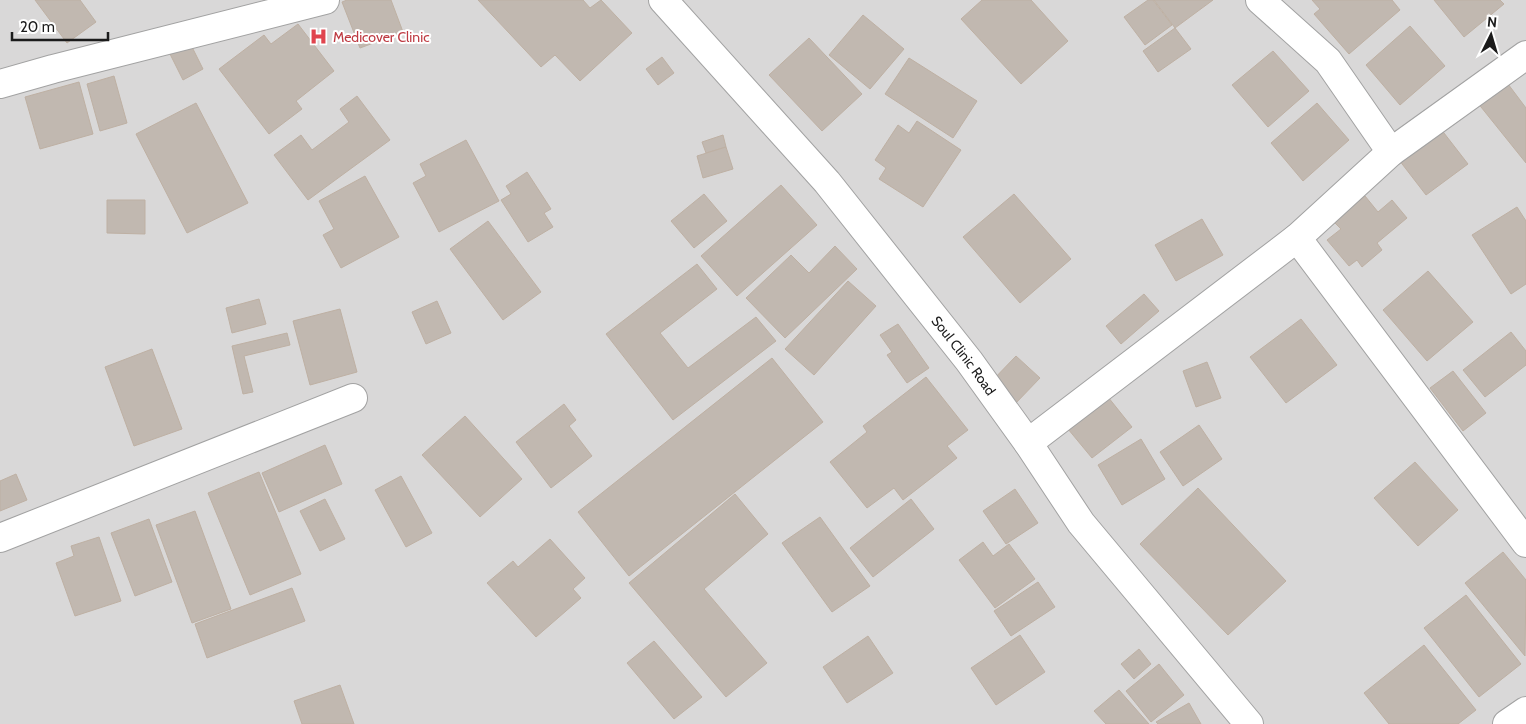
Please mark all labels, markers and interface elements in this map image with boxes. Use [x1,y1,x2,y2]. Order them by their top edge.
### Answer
scale bar [12,10,109,42]
north arrow [1466,10,1516,60]
text: N [1486,13,1498,31]
text: 20 m [20,18,55,36]
hospital icon: Medicover Clinic [309,27,329,47]
place label: Medicover Clinic [333,28,430,46]
street label: Soul Clinic Road [928,312,1000,399]

